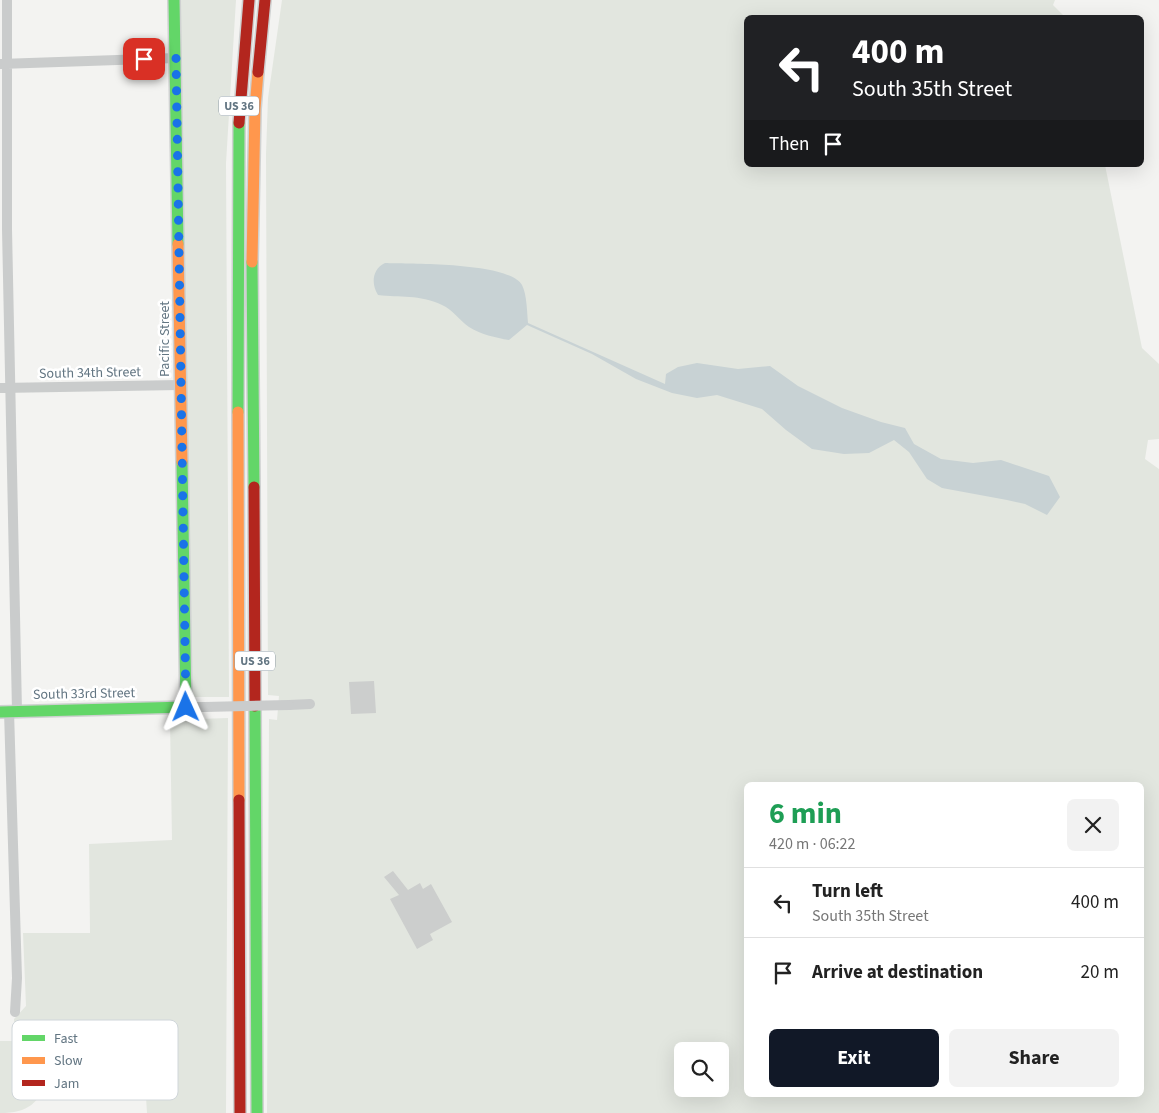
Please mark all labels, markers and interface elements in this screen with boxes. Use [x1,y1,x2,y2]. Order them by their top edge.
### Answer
text: 400 m [852,27,944,77]
icon: left [769,35,834,100]
pin [123,38,165,80]
icon: arrive [130,45,158,73]
text: South 35th Street [852,73,1012,105]
road number: US 36 [219,96,259,115]
icon: arrive [819,130,847,158]
text: Then [769,131,809,158]
street label: Pacific Street [155,301,175,377]
street label: South 34th Street [39,362,141,384]
road number: US 36 [235,651,275,670]
position arrow [159,680,211,732]
street label: South 33rd Street [33,683,135,705]
text: 6 min [769,792,842,835]
button: close [1067,799,1119,851]
text: 420 m · 06:22 [769,833,856,855]
text: Turn left [812,878,883,905]
icon: left [769,889,797,917]
text: 400 m [1071,889,1119,916]
text: South 35th Street [812,905,929,927]
icon: arrive [769,959,797,987]
text: Arrive at destination [812,959,983,986]
text: 20 m [1081,959,1119,986]
legend [12,1020,178,1100]
text: Fast [54,1029,78,1049]
button: Exit [769,1029,939,1087]
button: Share [949,1029,1119,1087]
map controls [674,1042,729,1097]
button: search [674,1042,729,1097]
text: Slow [54,1051,83,1071]
text: Jam [54,1074,79,1094]

